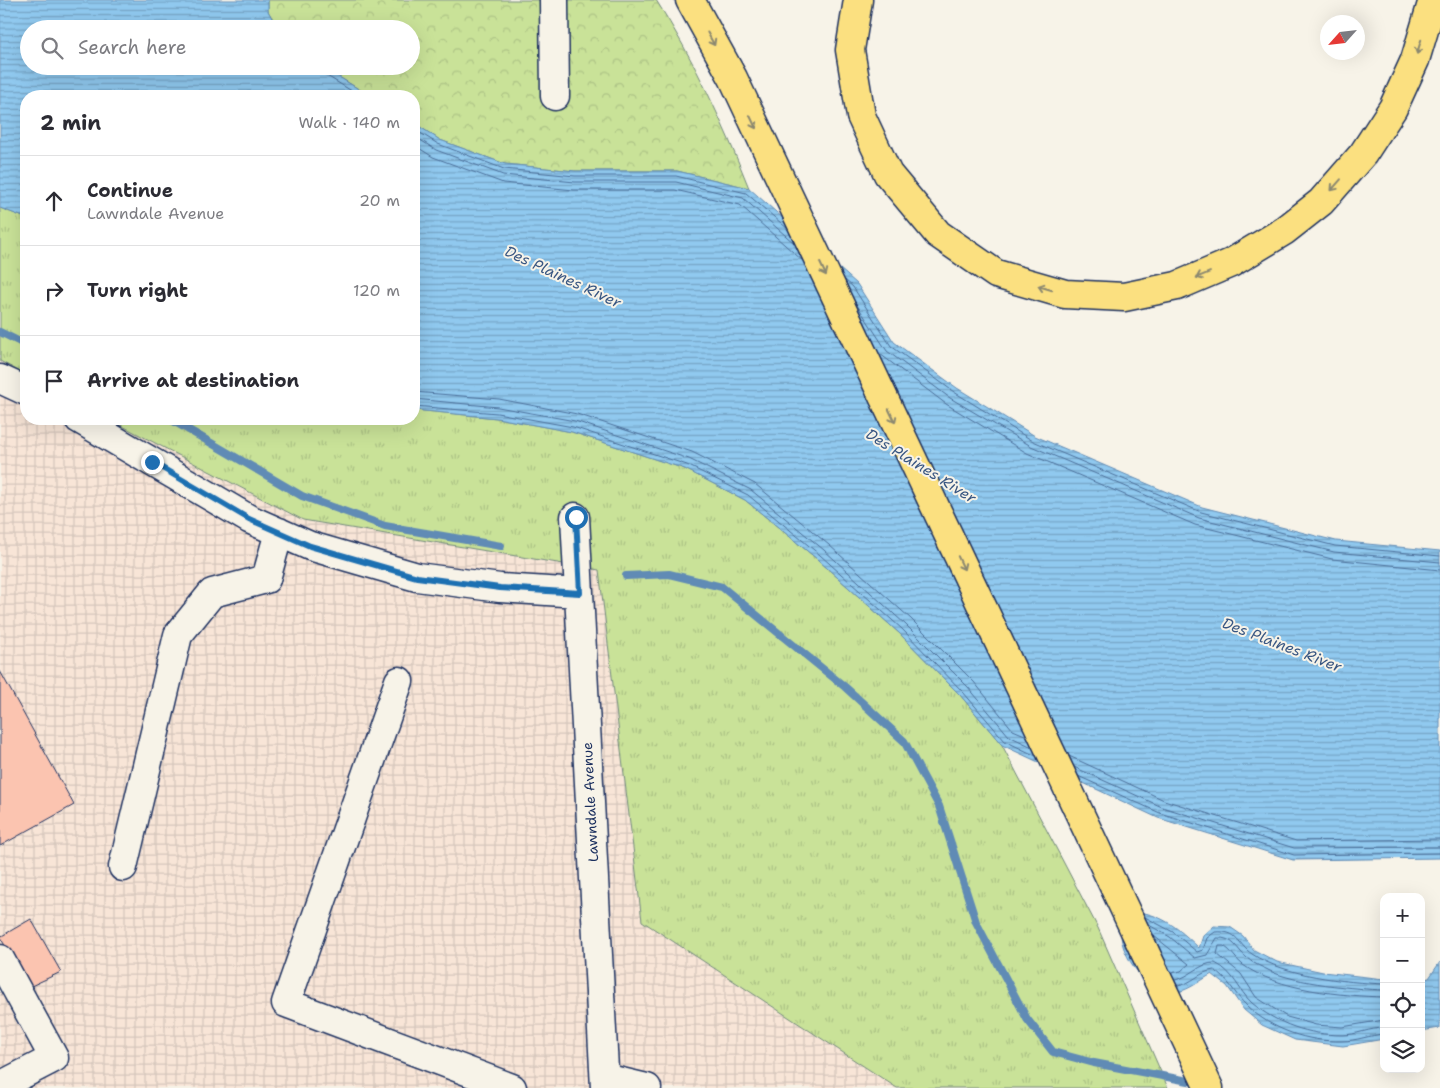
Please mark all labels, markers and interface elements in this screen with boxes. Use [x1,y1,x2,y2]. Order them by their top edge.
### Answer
north arrow [1320,15,1365,60]
search box [20,20,420,75]
one-way arrow [707,31,716,46]
icon: search [38,34,66,62]
text: Search here [78,35,187,60]
one-way arrow [1413,38,1423,54]
text: 2 min [40,109,101,137]
text: Walk · 140 m [298,112,400,133]
one-way arrow [749,114,759,129]
text: Continue [87,178,173,203]
one-way arrow [1331,178,1342,191]
icon: ahead [40,187,68,215]
text: 20 m [359,190,400,211]
text: Lawndale Avenue [87,203,224,224]
water label: Des Plaines River [502,241,625,313]
one-way arrow [818,261,828,276]
one-way arrow [1196,271,1211,280]
icon: right [40,277,68,305]
text: Turn right [87,278,188,303]
text: 120 m [353,280,400,301]
one-way arrow [1037,283,1053,293]
icon: arrive [40,367,68,395]
text: Arrive at destination [87,368,299,393]
one-way arrow [888,408,897,423]
water label: Des Plaines River [862,424,981,508]
route end [141,451,164,474]
route start [565,506,588,529]
one-way arrow [957,555,967,570]
water label: Des Plaines River [1219,613,1345,677]
street label: Lawndale Avenue [578,741,602,862]
map controls [1380,893,1425,1073]
button: + [1380,893,1425,938]
button: − [1380,938,1425,983]
button: locate [1380,983,1425,1028]
button: layers [1380,1028,1425,1073]

